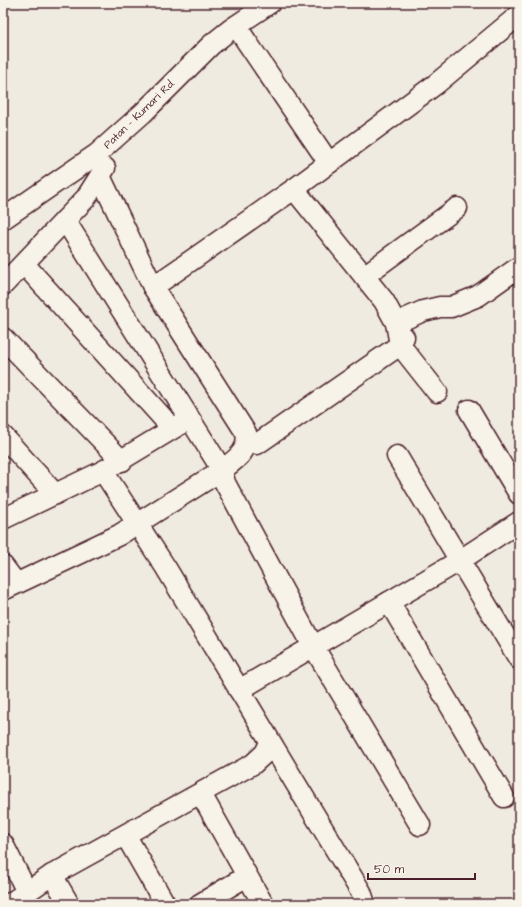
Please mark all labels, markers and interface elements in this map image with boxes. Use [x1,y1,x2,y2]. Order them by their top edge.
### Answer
street label: Patan - Kumari Rd. [100,76,178,152]
scale bar [368,855,475,881]
text: 50 m [374,861,405,878]

